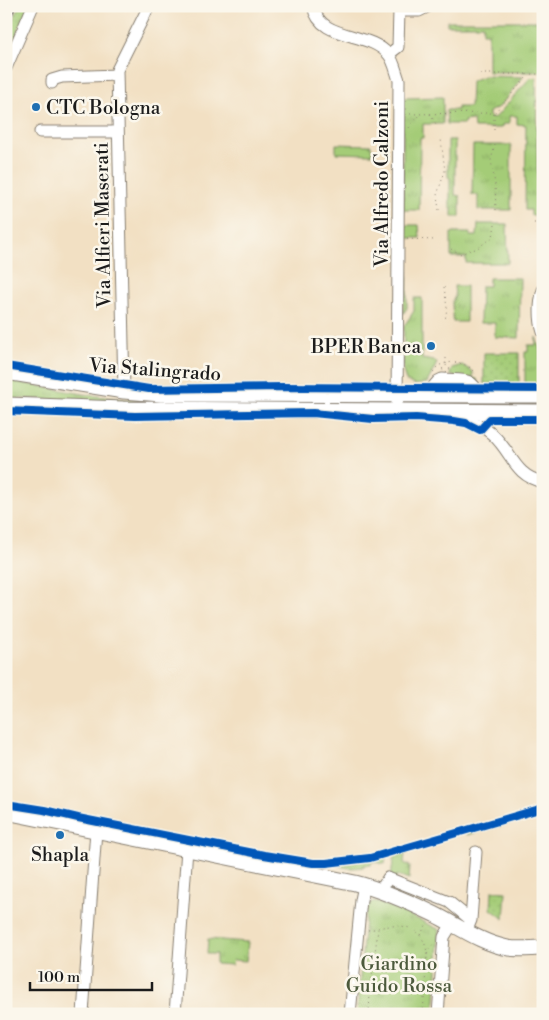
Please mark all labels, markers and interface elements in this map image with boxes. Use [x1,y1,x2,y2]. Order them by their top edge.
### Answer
place label: CTC Bologna [46,96,161,120]
marker: CTC Bologna [30,101,42,113]
street label: Via Alfredo Calzoni [370,101,394,268]
street label: Via Alfieri Maserati [90,142,116,309]
place label: BPER Banca [310,335,421,359]
marker: BPER Banca [425,340,437,352]
street label: Via Stalingrado [87,353,222,387]
marker: Shapla [54,829,66,841]
place label: Shapla [31,843,89,867]
park label: Giardino Guido Rossa [346,952,453,998]
scale bar [30,960,152,992]
text: 100 m [38,968,80,987]

